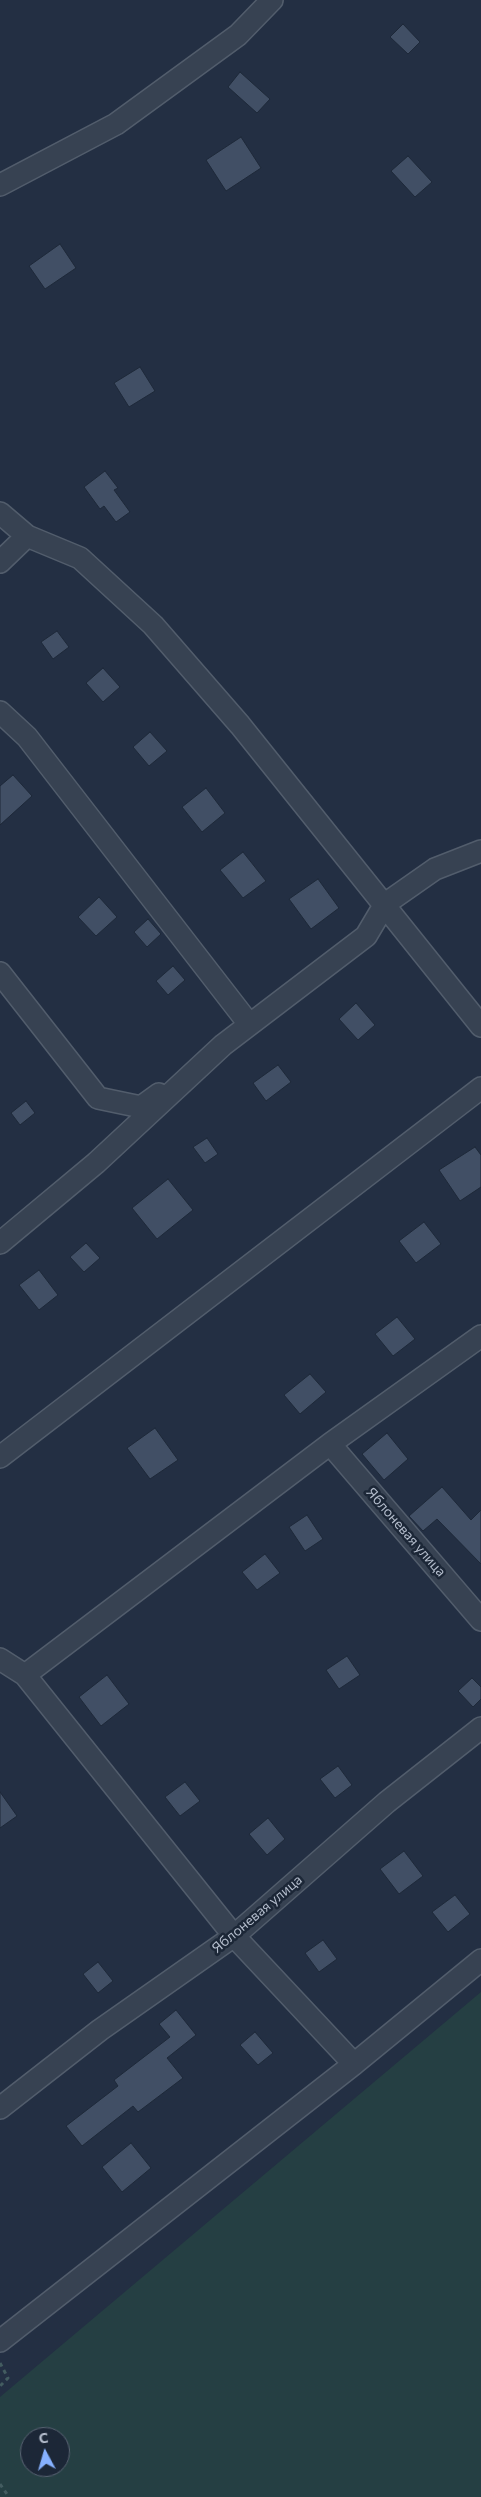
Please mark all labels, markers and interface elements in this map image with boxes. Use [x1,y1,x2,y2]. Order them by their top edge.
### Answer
street label: Яблоневая улица [363,1484,449,1580]
street label: Яблоневая улица [208,1871,306,1957]
north arrow [20,2427,70,2477]
text: С [38,2429,49,2447]

